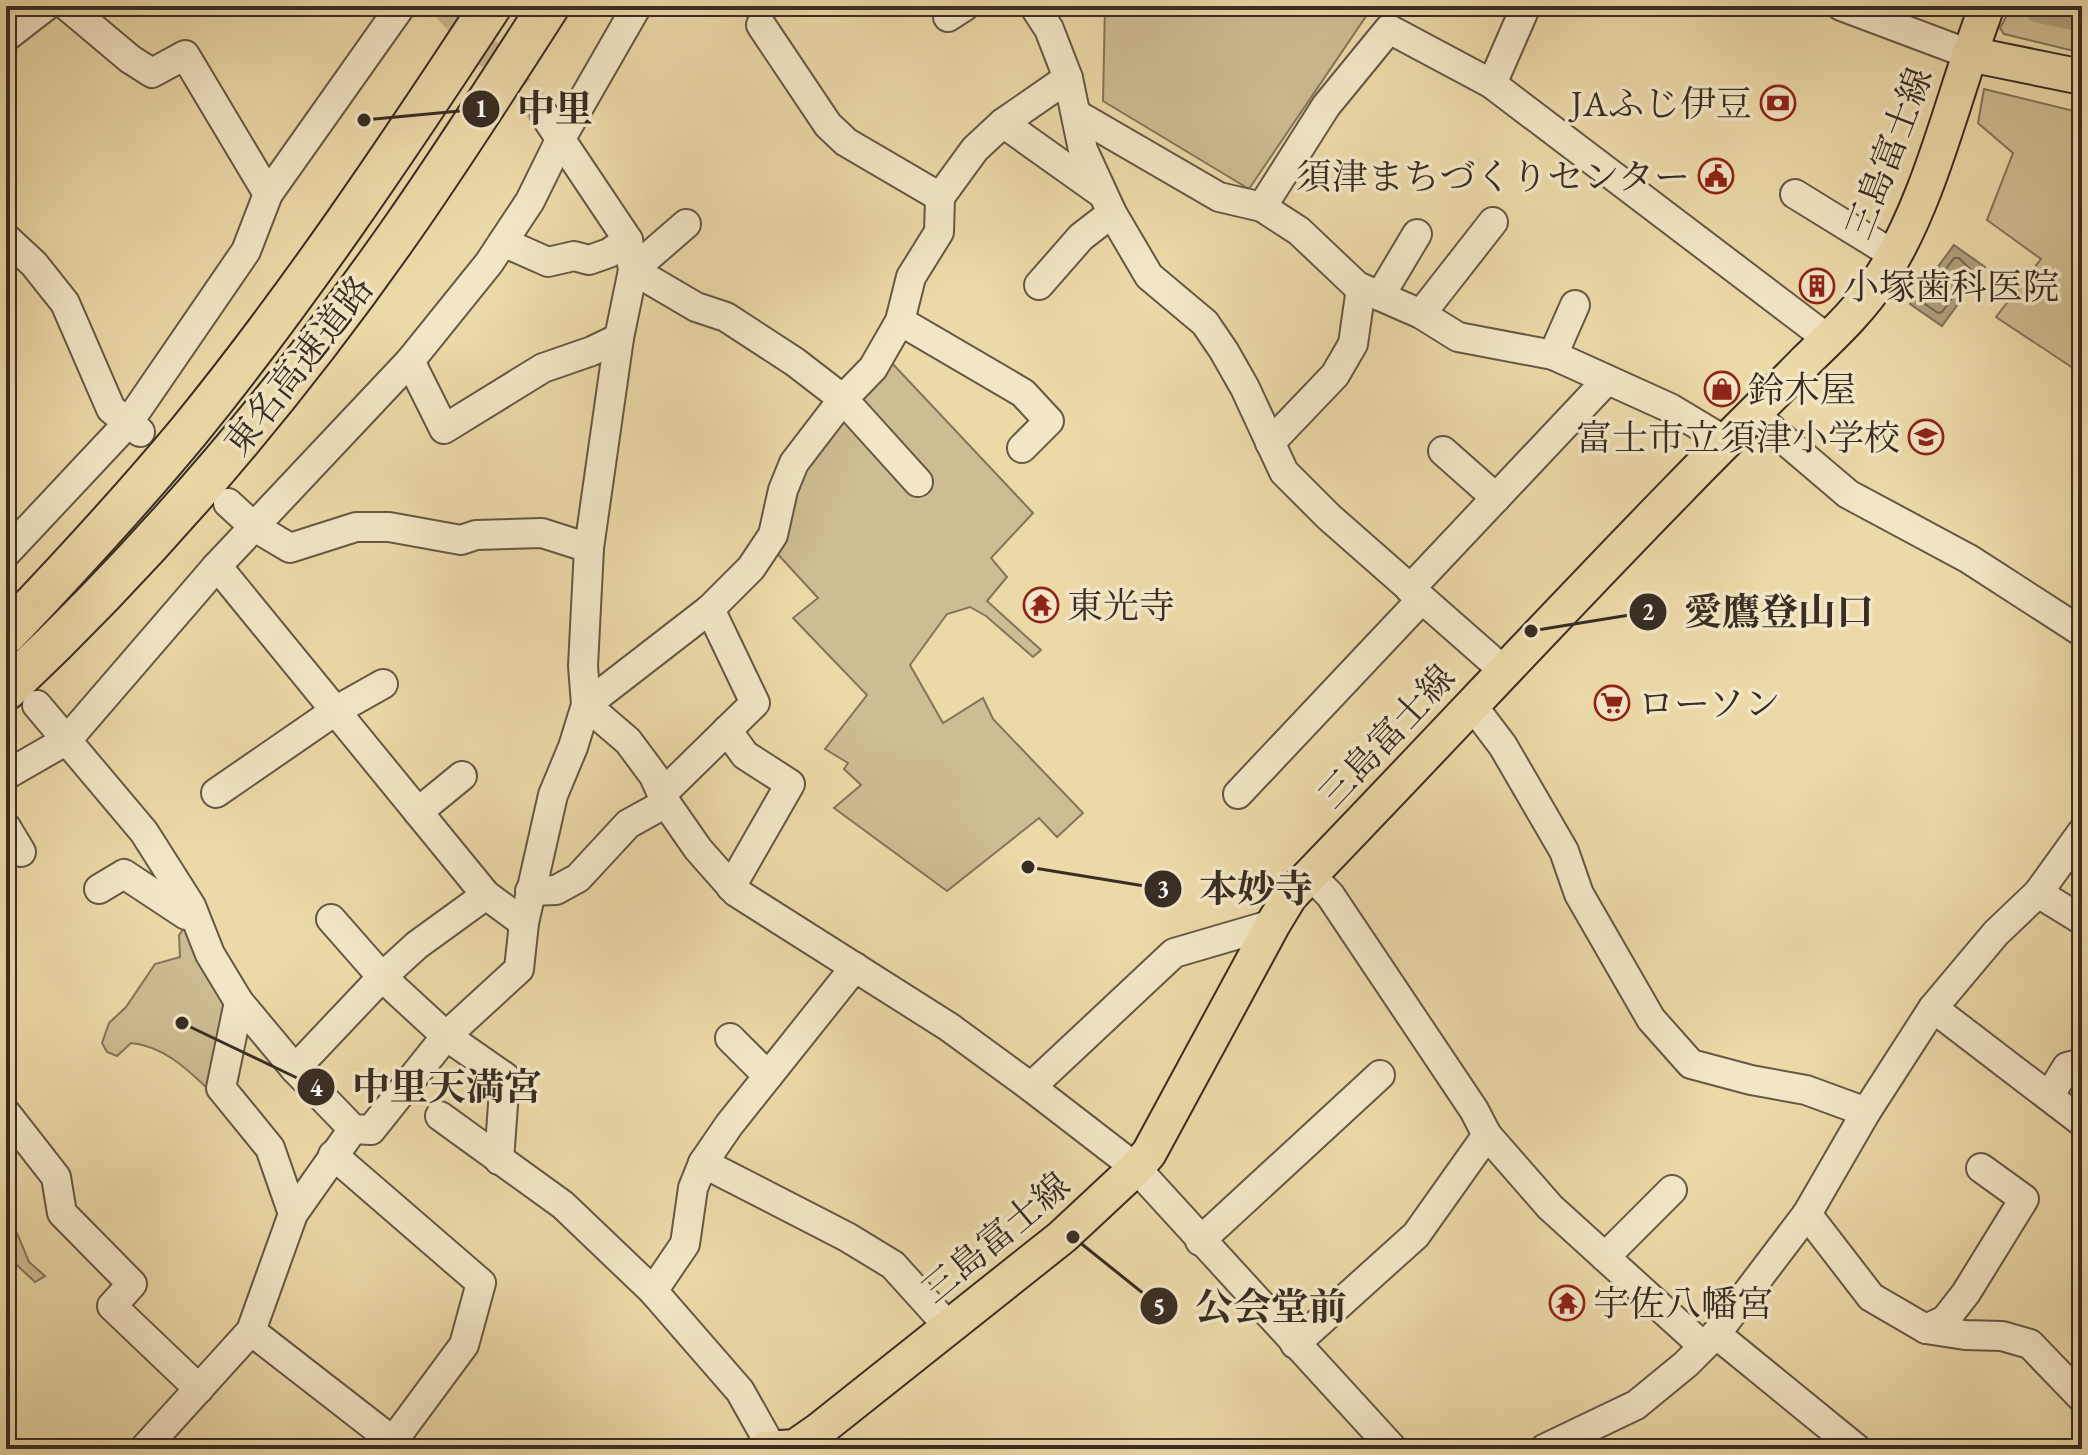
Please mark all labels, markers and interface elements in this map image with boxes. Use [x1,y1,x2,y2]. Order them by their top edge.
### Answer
street label: 三島富士線 [1834,61,1943,246]
callout: 中里 [461,78,609,140]
place label: JAふじ伊豆 [1568,80,1752,127]
text: 中里 [517,84,593,133]
bank icon: JAふじ伊豆 [1759,84,1797,122]
text: 1 [475,93,487,124]
place label: 須津まちづくりセンター [1296,153,1690,200]
public building icon: 須津まちづくりセンター [1697,157,1735,195]
place label: 小塚歯科医院 [1843,263,2059,310]
street label: 東名高速道路 [213,266,383,465]
building icon: 小塚歯科医院 [1798,267,1836,305]
place label: 鈴木屋 [1748,366,1856,413]
shop icon: 鈴木屋 [1703,370,1741,408]
place label: 富士市立須津小学校 [1576,414,1900,461]
school or university icon: 富士市立須津小学校 [1907,418,1945,456]
callout: 愛鷹登山口 [1628,581,1890,643]
place label: 東光寺 [1067,582,1175,629]
temple icon: 東光寺 [1022,586,1060,624]
text: 愛鷹登山口 [1684,587,1874,636]
text: 2 [1642,596,1655,627]
street label: 三島富士線 [1308,654,1465,818]
place label: ローソン [1638,680,1781,727]
supermarket icon: ローソン [1593,684,1631,722]
callout: 本妙寺 [1143,858,1329,920]
text: 本妙寺 [1199,864,1313,913]
text: 3 [1157,873,1169,904]
callout: 中里天満宮 [296,1056,558,1118]
text: 中里天満宮 [352,1062,542,1111]
text: 4 [310,1072,323,1103]
street label: 三島富士線 [911,1162,1079,1313]
callout: 公会堂前 [1139,1275,1363,1337]
place label: 宇佐八幡宮 [1593,1280,1773,1327]
text: 公会堂前 [1195,1282,1347,1331]
temple icon: 宇佐八幡宮 [1548,1284,1586,1322]
text: 5 [1153,1291,1165,1322]

